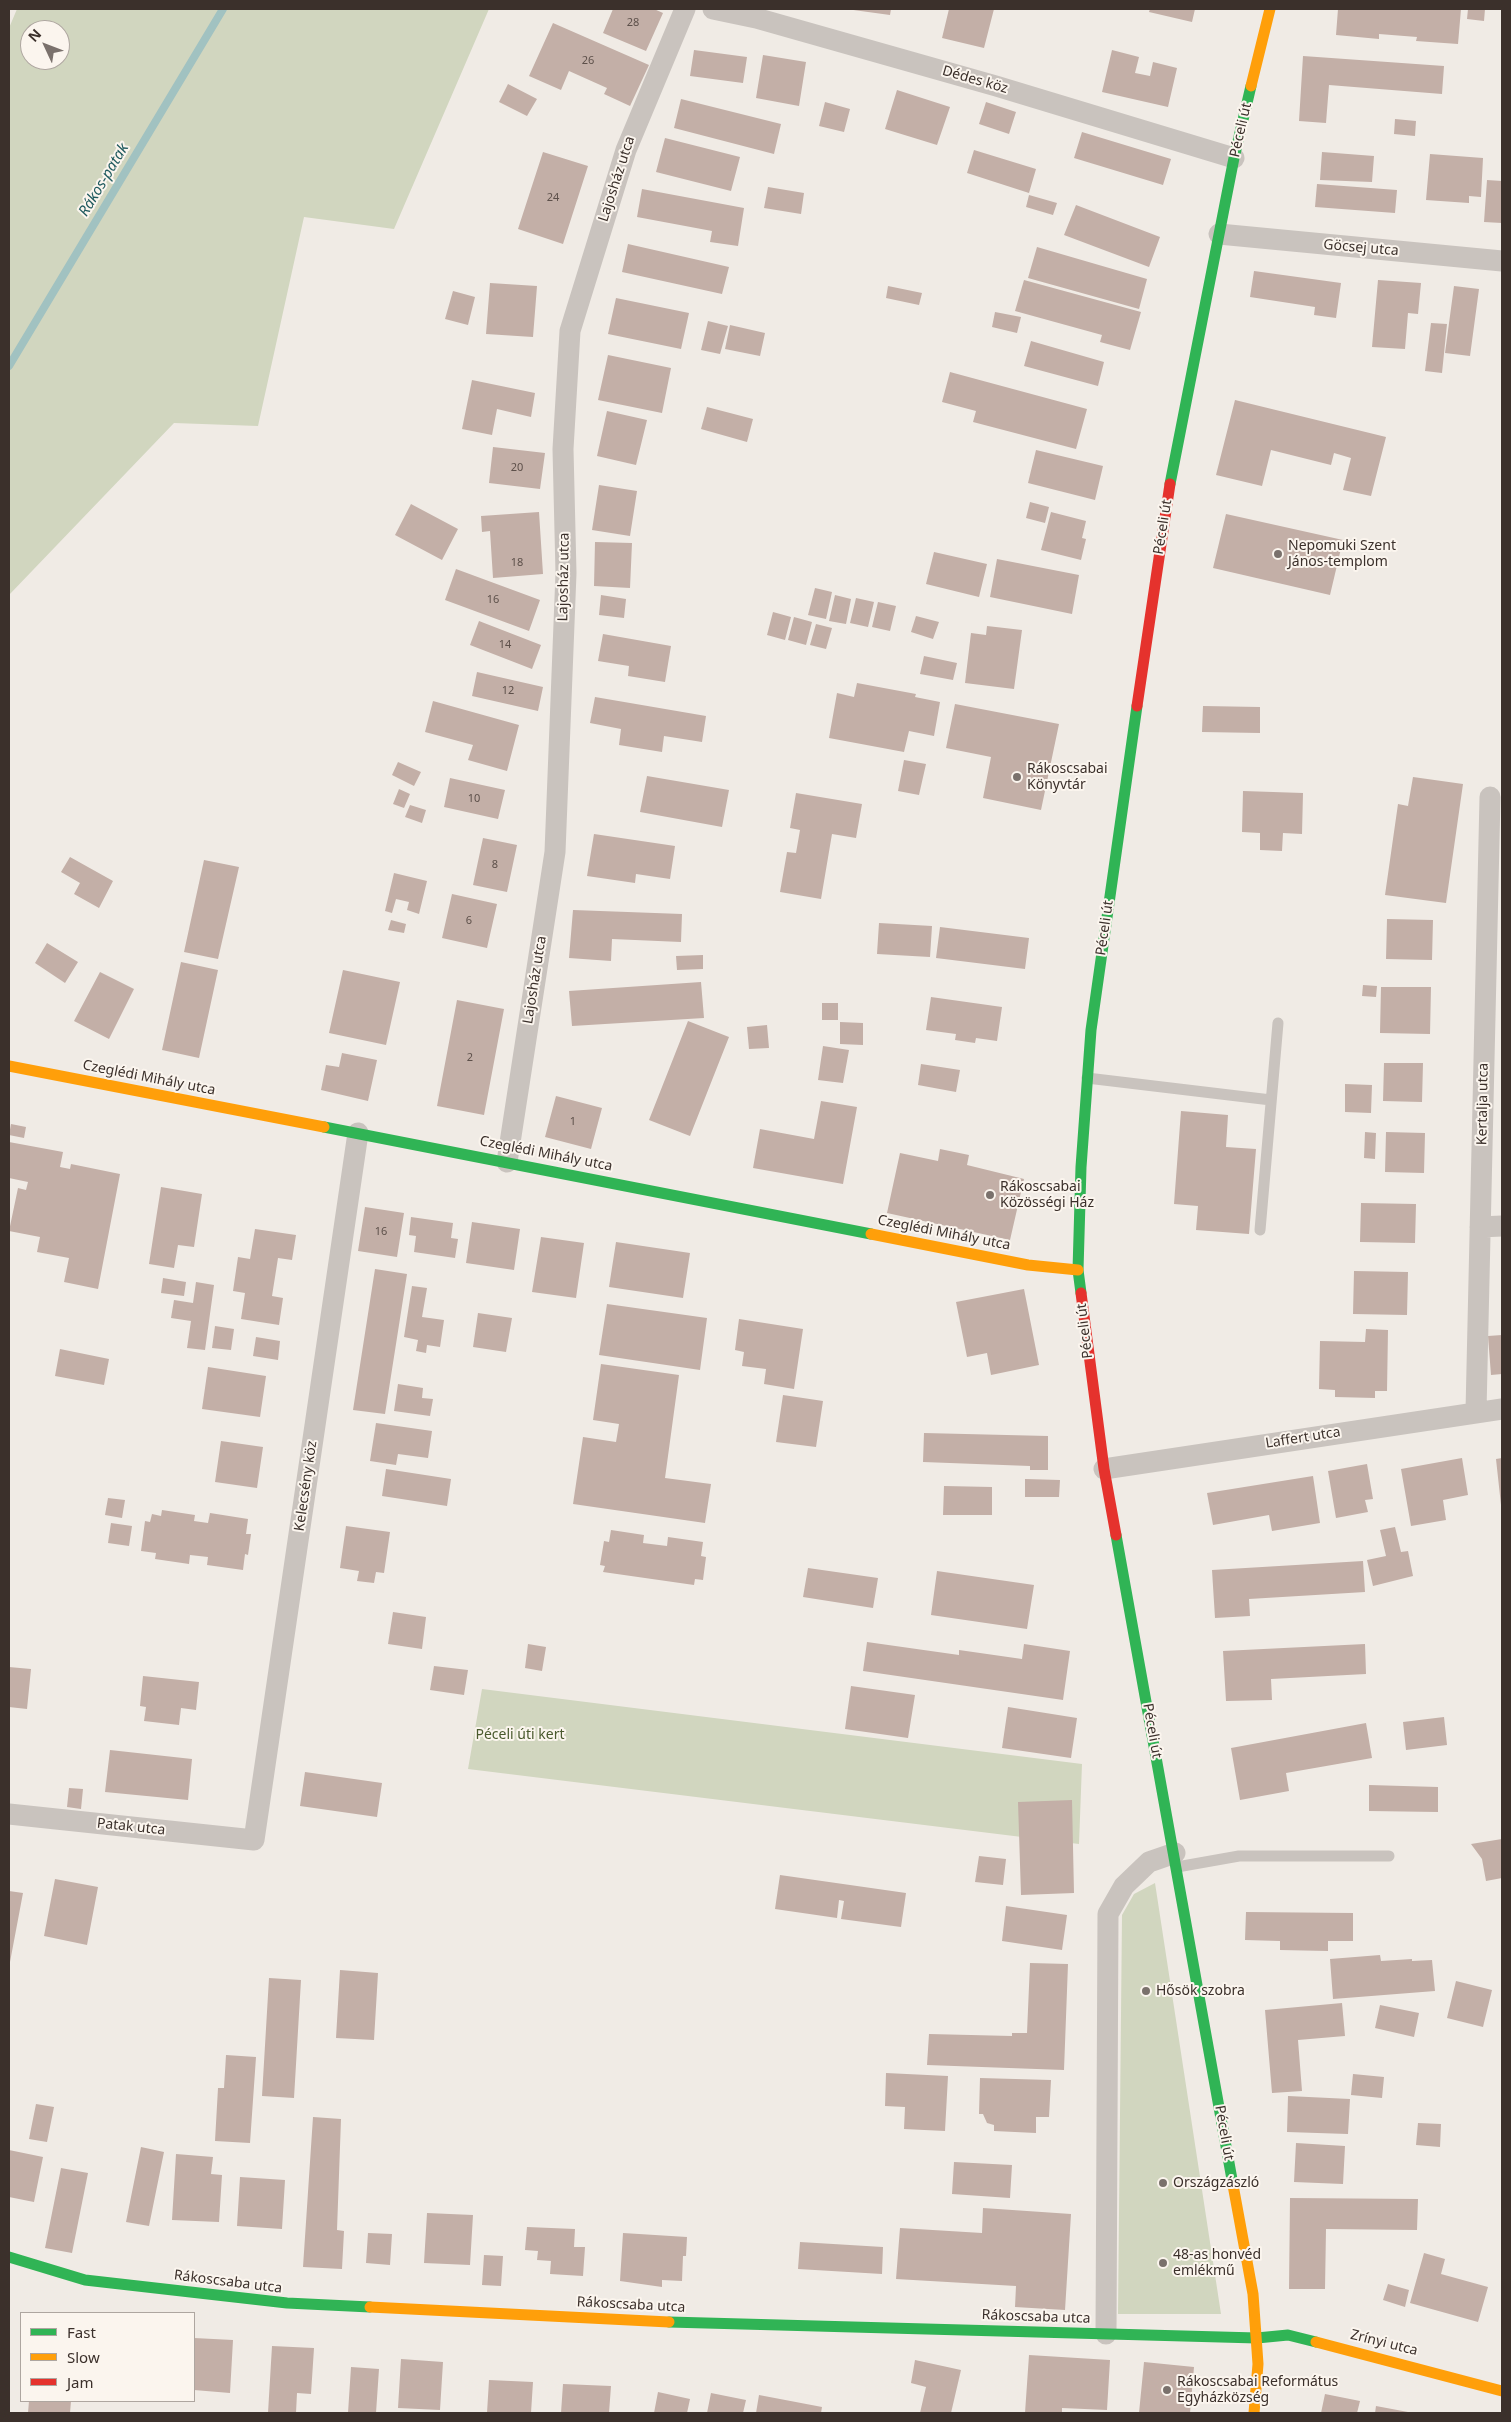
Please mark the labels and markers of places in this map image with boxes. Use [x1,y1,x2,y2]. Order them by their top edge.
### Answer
place label: Nepomuki Szent János-templom [1288,538,1396,570]
marker: Nepomuki Szent János-templom [1272,548,1284,560]
place label: Rákoscsabai Könyvtár [1027,761,1108,794]
marker: Rákoscsabai Könyvtár [1011,771,1023,783]
place label: Rákoscsabai Közösségi Ház [1000,1179,1094,1212]
marker: Rákoscsabai Közösségi Ház [984,1189,996,1201]
place label: Hősök szobra [1156,1983,1245,1999]
marker: Hősök szobra [1140,1985,1152,1997]
place label: Országzászló [1173,2175,1259,2191]
marker: Országzászló [1157,2177,1169,2189]
place label: 48-as honvéd emlékmű [1173,2247,1261,2280]
marker: 48-as honvéd emlékmű [1157,2257,1169,2269]
place label: Rákoscsabai Református Egyházközség [1177,2374,1338,2406]
marker: Rákoscsabai Református Egyházközség [1161,2384,1173,2396]

